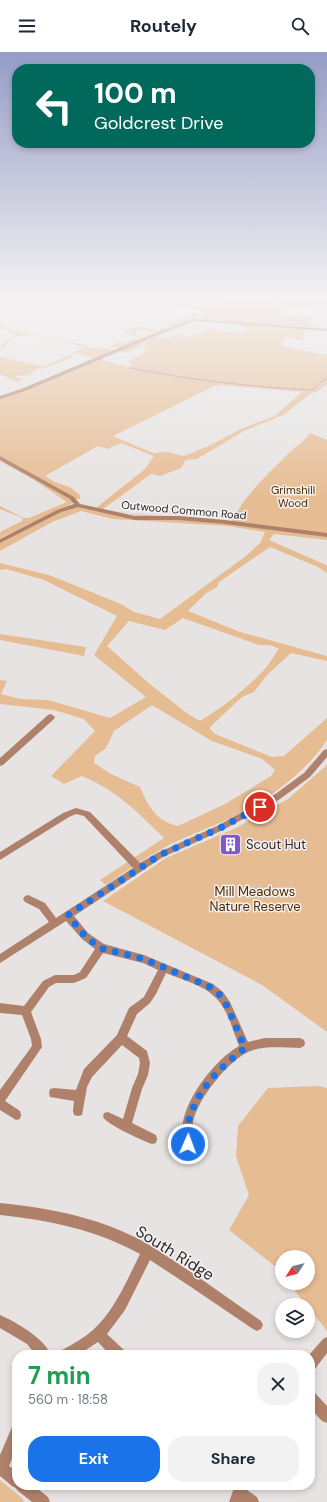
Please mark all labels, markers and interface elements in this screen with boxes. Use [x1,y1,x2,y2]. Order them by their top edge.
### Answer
text: Routely [130,14,197,38]
icon: menu [16,15,38,37]
icon: search [289,15,311,37]
text: 100 m [94,75,177,112]
icon: left [28,80,80,132]
text: Goldcrest Drive [94,111,224,135]
park label: Grimshill Wood [271,483,315,510]
street label: Outwood Common Road [121,498,247,522]
pin [243,790,277,824]
icon: arrive [249,796,271,818]
building icon: Scout Hut [217,831,243,857]
place label: Scout Hut [246,836,306,853]
park label: Mill Meadows Nature Reserve [209,883,301,915]
position arrow [167,1123,209,1165]
street label: South Ridge [132,1221,218,1285]
north arrow [275,1250,315,1290]
map controls [275,1250,315,1338]
button: layers [275,1298,315,1338]
text: 7 min [28,1360,91,1391]
button: close [257,1363,299,1405]
text: 560 m · 18:58 [28,1391,108,1408]
button: Exit [28,1436,160,1482]
button: Share [168,1436,299,1482]

